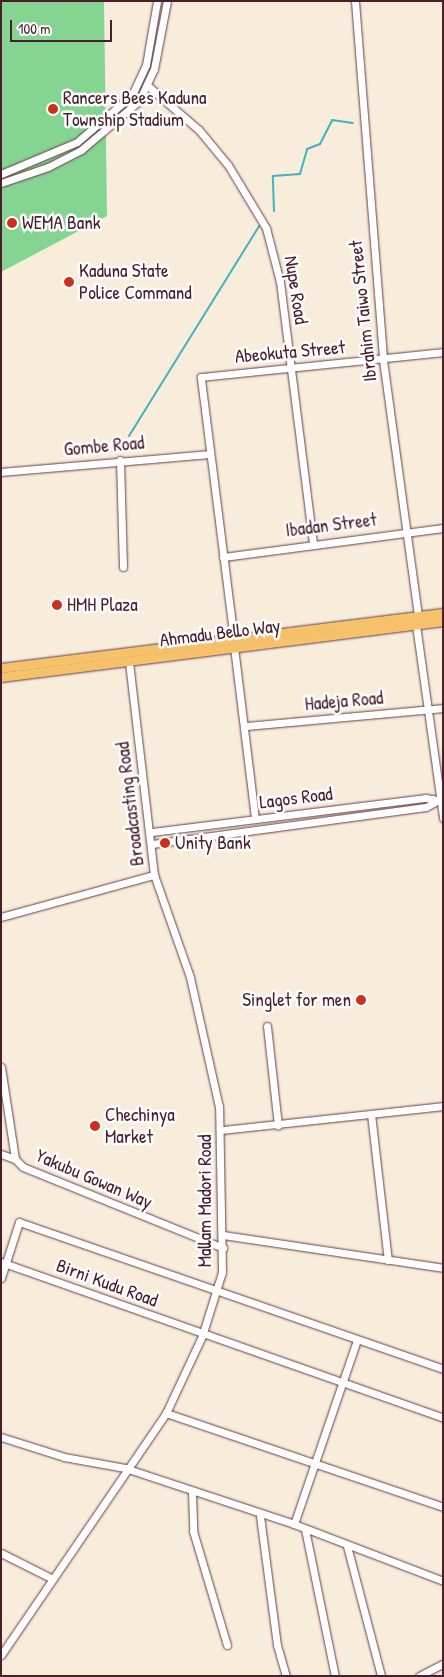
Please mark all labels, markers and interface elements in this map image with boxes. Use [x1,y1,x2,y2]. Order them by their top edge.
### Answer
scale bar [12,10,115,42]
text: 100 m [18,18,51,39]
place label: Rancers Bees Kaduna Township Stadium [63,87,206,131]
marker: Rancers Bees Kaduna Township Stadium [47,103,59,115]
place label: WEMA Bank [22,212,101,234]
marker: WEMA Bank [6,217,18,229]
street label: Ibrahim Taiwo Street [344,239,382,383]
street label: Nupe Road [279,254,313,326]
place label: Kaduna State Police Command [79,260,192,304]
marker: Kaduna State Police Command [63,276,75,288]
street label: Abeokuta Street [234,336,346,368]
street label: Gombe Road [63,431,145,461]
street label: Ibadan Street [284,508,378,542]
place label: HMH Plaza [67,594,138,616]
marker: HMH Plaza [51,599,63,611]
street label: Ahmadu Bello Way [158,614,282,652]
street label: Hadeja Road [304,686,384,716]
street label: Broadcasting Road [111,741,149,867]
street label: Lagos Road [258,782,334,814]
place label: Unity Bank [175,832,251,854]
marker: Unity Bank [159,837,171,849]
place label: Singlet for men [242,989,351,1011]
marker: Singlet for men [355,994,367,1006]
place label: Chechinya Market [105,1104,175,1148]
marker: Chechinya Market [89,1120,101,1132]
street label: Mallam Madori Road [194,1135,216,1267]
street label: Yakubu Gowan Way [32,1144,156,1214]
street label: Birni Kudu Road [53,1254,161,1312]

